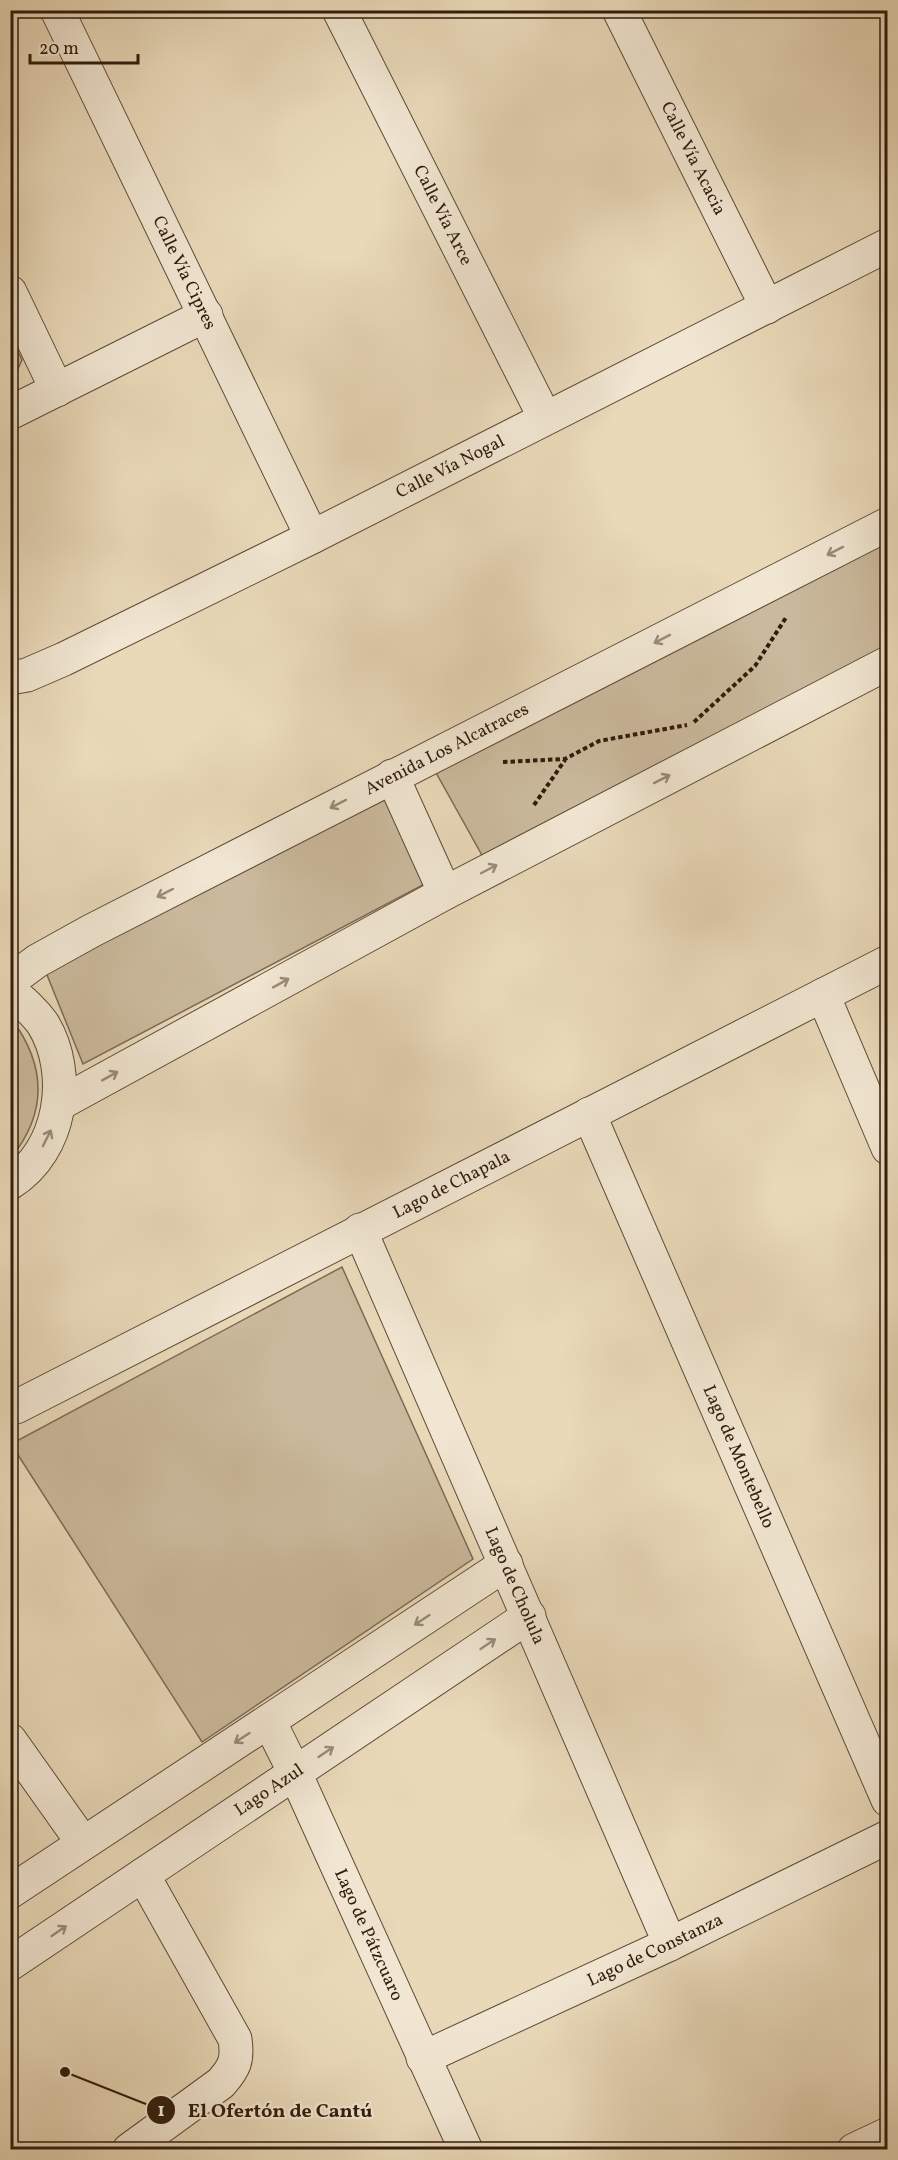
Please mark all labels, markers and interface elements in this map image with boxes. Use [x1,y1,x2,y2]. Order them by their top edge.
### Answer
scale bar [30,27,138,65]
text: 20 m [39,37,79,62]
street label: Calle Vía Acacia [654,97,732,220]
street label: Calle Vía Arce [407,161,478,270]
street label: Calle Vía Cipres [146,212,222,334]
street label: Calle Vía Nogal [392,429,509,505]
one-way arrow [827,545,845,557]
one-way arrow [653,634,671,646]
street label: Avenida Los Alcatraces [360,697,533,802]
one-way arrow [653,773,671,784]
one-way arrow [329,798,347,810]
one-way arrow [480,863,497,875]
one-way arrow [156,888,174,899]
one-way arrow [272,977,289,989]
one-way arrow [101,1070,118,1082]
one-way arrow [42,1130,53,1148]
street label: Lago de Chapala [388,1144,515,1225]
street label: Lago de Montebello [696,1381,781,1532]
street label: Lago de Cholula [478,1523,551,1649]
one-way arrow [414,1614,431,1626]
one-way arrow [479,1638,495,1650]
one-way arrow [233,1732,250,1745]
one-way arrow [317,1746,333,1758]
street label: Lago Azul [229,1758,309,1823]
street label: Lago de Pátzcuaro [328,1865,409,2005]
street label: Lago de Constanza [583,1907,727,1993]
one-way arrow [50,1925,67,1937]
callout: El Ofertón de Cantú [146,2091,384,2129]
text: El Ofertón de Cantú [188,2098,372,2126]
text: 1 [157,2099,165,2124]

